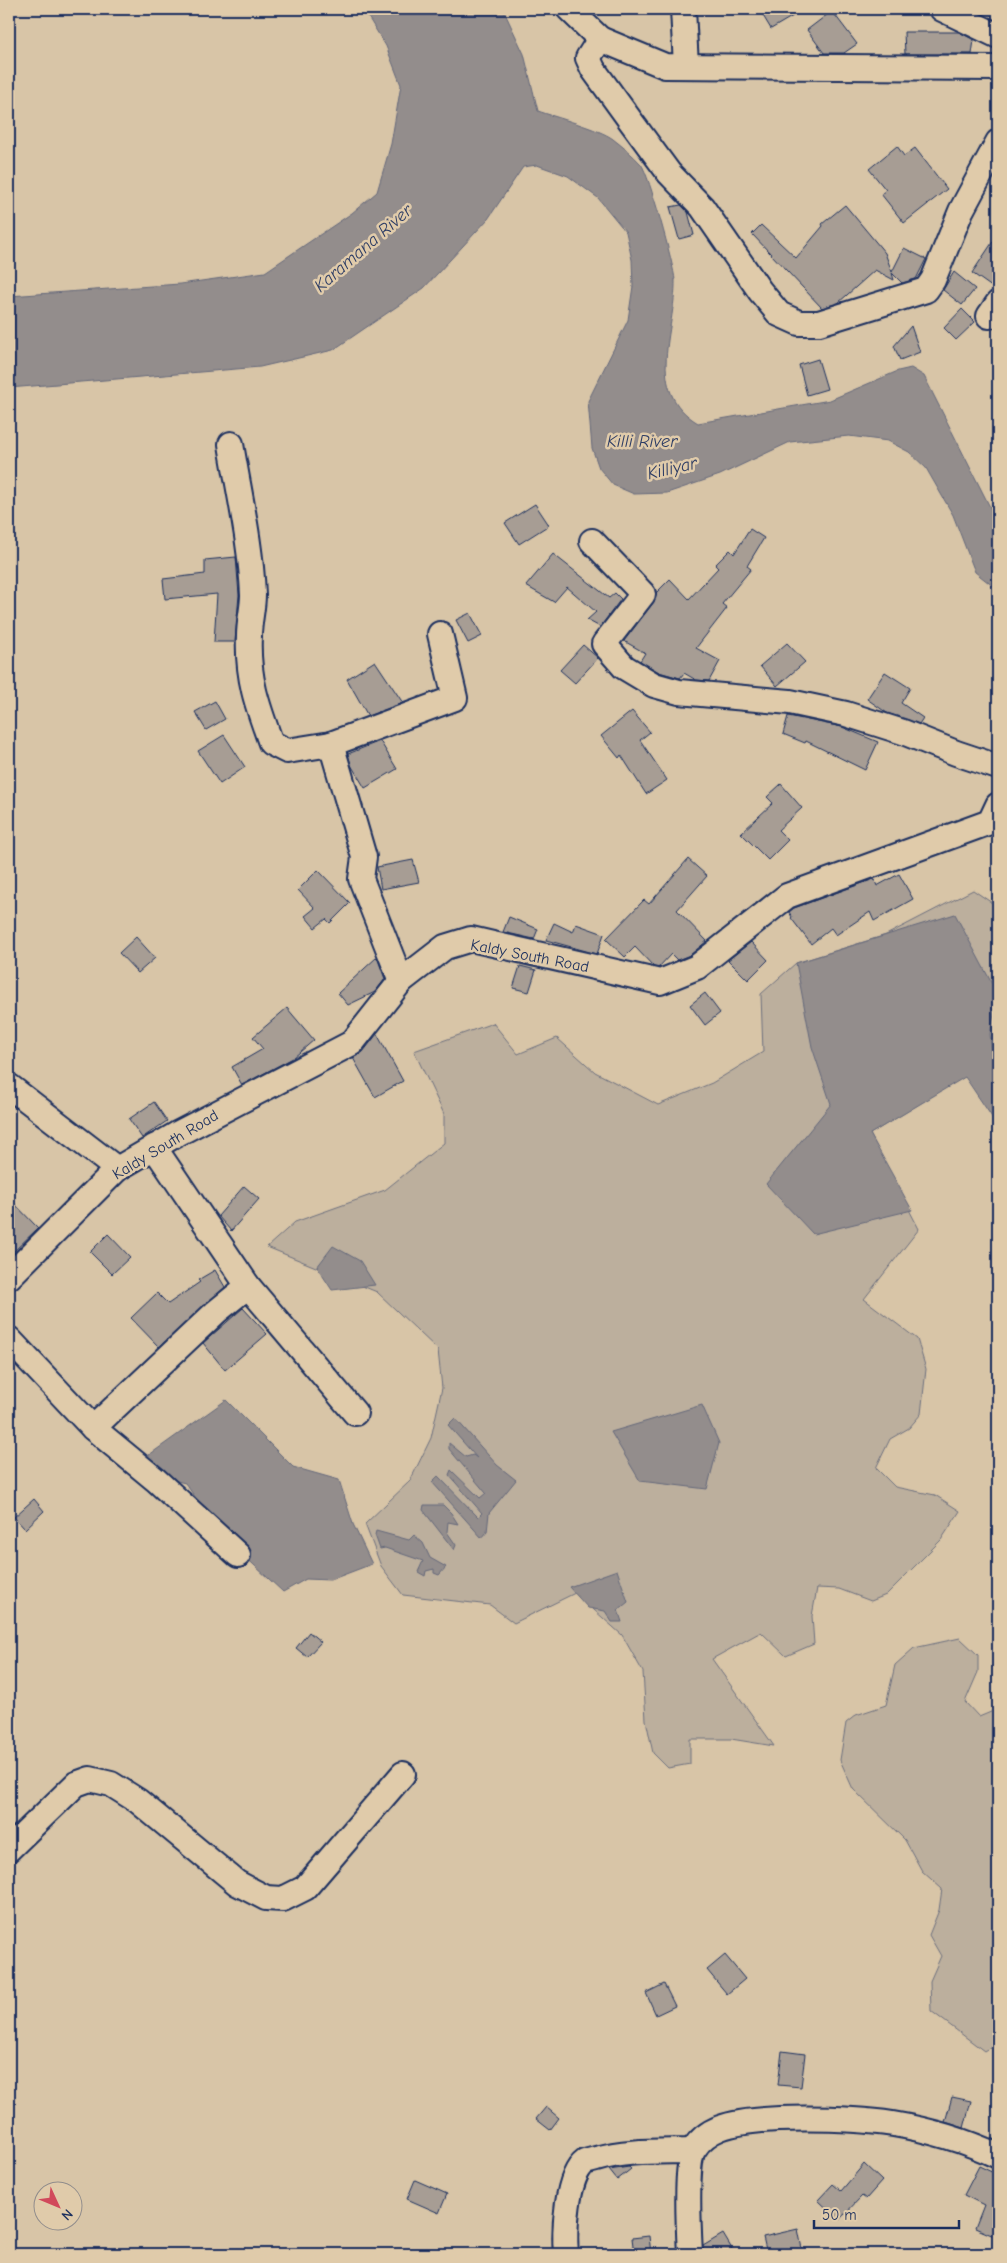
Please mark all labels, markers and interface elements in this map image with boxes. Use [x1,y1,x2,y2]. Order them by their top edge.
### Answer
water label: Karamana River [310,200,417,297]
water label: Killi River [607,431,678,452]
water label: Killiyar [645,452,700,484]
street label: Kaldy South Road [469,936,591,976]
street label: Kaldy South Road [109,1106,222,1184]
north arrow [32,2180,82,2230]
scale bar [814,2198,960,2230]
text: N [58,2205,76,2224]
text: 50 m [822,2206,857,2224]

